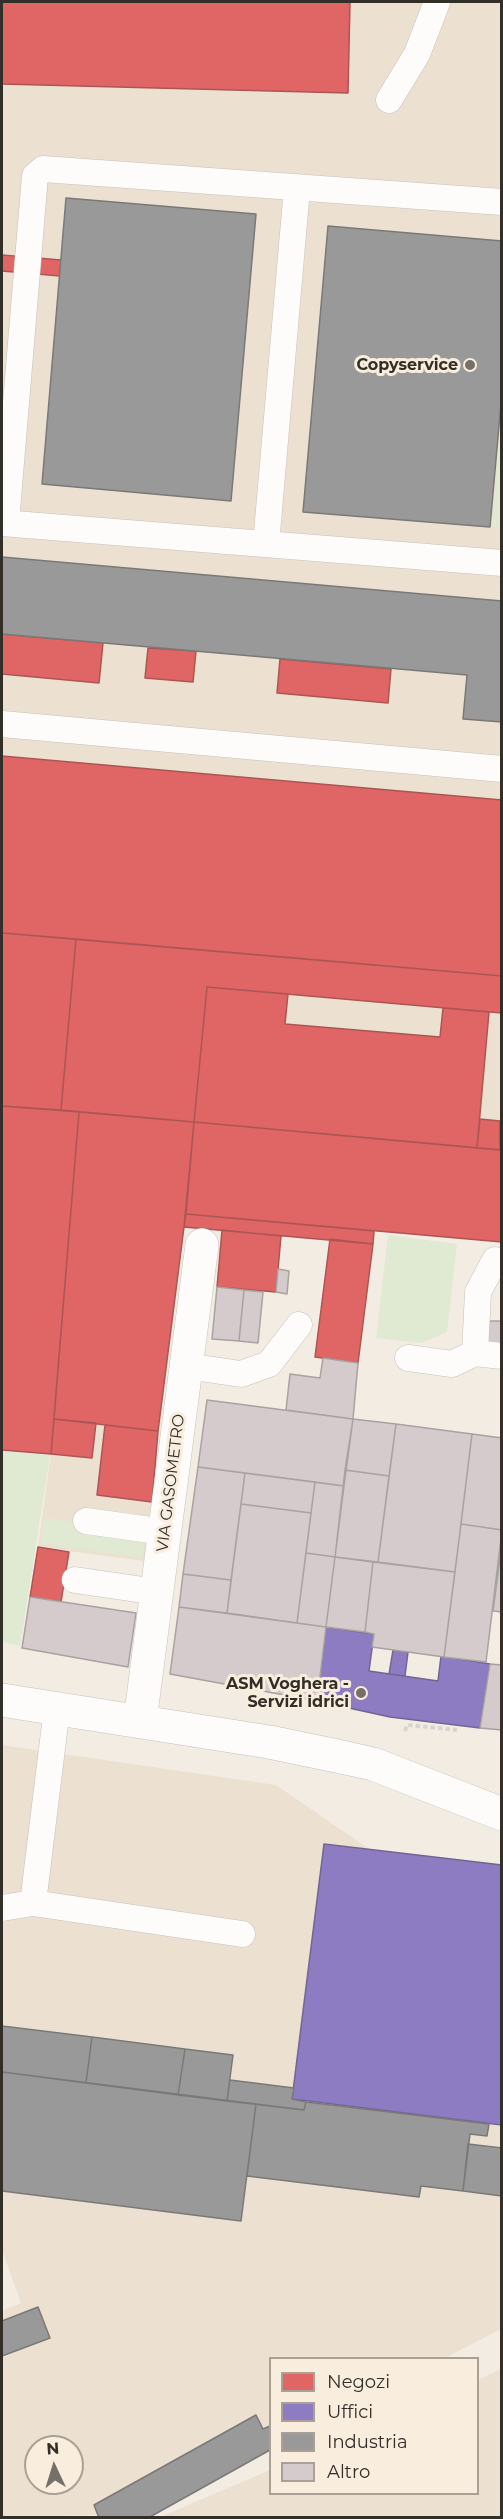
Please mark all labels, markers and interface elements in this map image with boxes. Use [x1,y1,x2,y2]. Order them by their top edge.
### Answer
place label: Copyservice [356,355,458,375]
marker: Copyservice [463,358,477,372]
street label: VIA GASOMETRO [153,1413,189,1553]
place label: ASM Voghera - Servizi idrici [226,1674,349,1712]
marker: ASM Voghera - Servizi idrici [354,1686,368,1700]
legend [269,2357,479,2495]
text: Negozi [327,2371,390,2393]
text: Uffici [327,2401,373,2423]
text: Industria [327,2431,408,2453]
north arrow [24,2435,84,2495]
text: N [46,2439,60,2458]
text: Altro [327,2461,370,2483]

